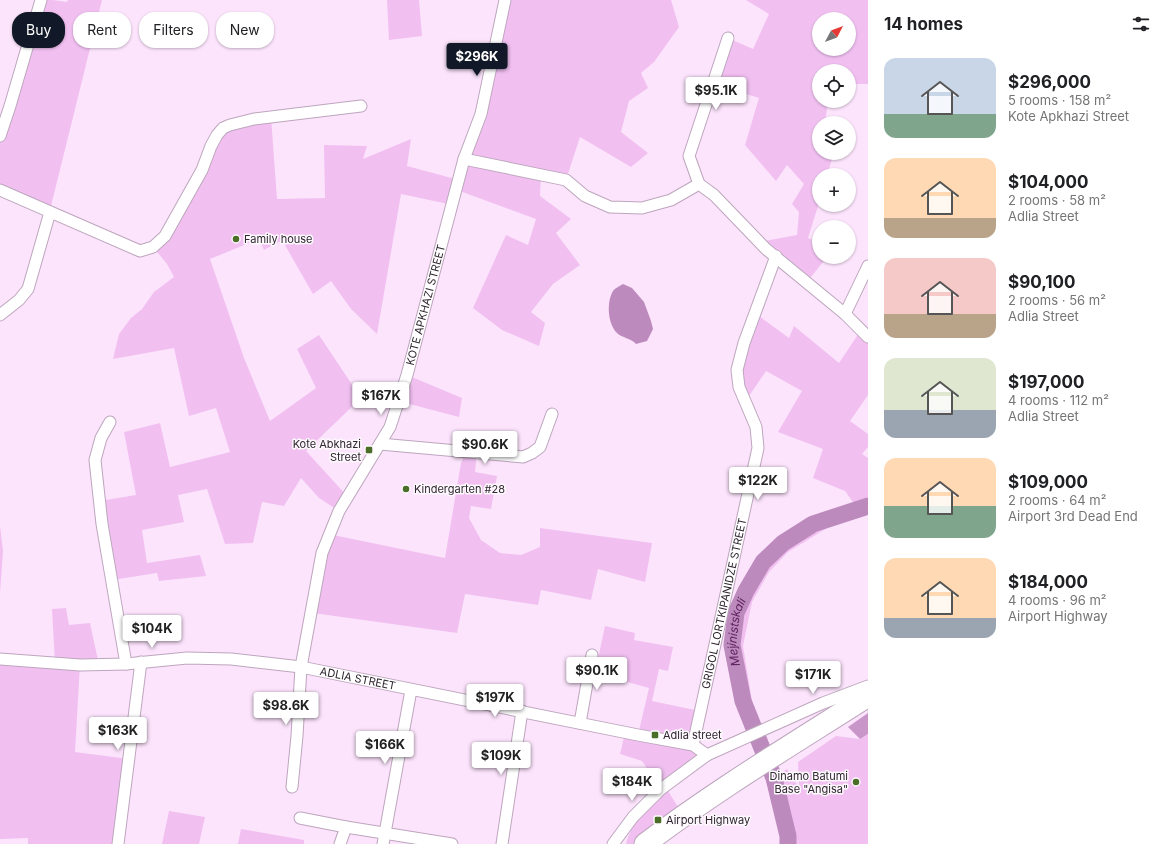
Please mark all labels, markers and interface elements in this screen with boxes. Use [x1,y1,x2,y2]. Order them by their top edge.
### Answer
chip: Buy [12,12,65,48]
chip: Rent [73,12,131,48]
chip: Filters [139,12,208,48]
chip: New [216,12,274,48]
north arrow [812,12,856,56]
map controls [812,12,856,264]
icon: filters [1130,13,1152,35]
text: 14 homes [884,14,963,34]
pin: $296K [449,43,505,77]
text: $296K [456,48,498,64]
button: locate [812,64,856,108]
text: $296,000 [1008,72,1091,92]
icon: home [916,74,964,122]
pin: $95.1K [683,77,749,111]
text: $95.1K [694,82,738,98]
text: 5 rooms · 158 m² [1008,92,1111,108]
text: Kote Apkhazi Street [1008,108,1129,124]
button: layers [812,116,856,160]
button: + [812,168,856,212]
text: $104,000 [1008,172,1088,192]
icon: home [916,174,964,222]
text: 2 rooms · 58 m² [1008,192,1106,208]
text: Adlia Street [1008,208,1079,224]
button: − [812,220,856,264]
place label: Family house [244,232,313,246]
marker: Family house [231,234,241,244]
street label: KOTE APKHAZI STREET [403,243,448,367]
text: $90,100 [1008,272,1076,292]
icon: home [916,274,964,322]
text: 2 rooms · 56 m² [1008,292,1106,308]
text: Adlia Street [1008,308,1079,324]
text: $197,000 [1008,372,1085,392]
icon: home [916,374,964,422]
pin: $167K [353,382,409,416]
text: $167K [361,387,401,403]
text: 4 rooms · 112 m² [1008,392,1109,408]
text: Adlia Street [1008,408,1079,424]
pin: $90.6K [452,431,518,465]
text: $90.6K [461,436,509,452]
place label: Kote Abkhazi Street [293,437,361,464]
marker: Kote Abkhazi Street [364,445,374,455]
pin: $122K [730,467,786,501]
text: $122K [738,472,778,488]
text: $109,000 [1008,472,1088,492]
icon: home [916,474,964,522]
place label: Kindergarten #28 [414,482,505,496]
marker: Kindergarten #28 [401,484,411,494]
text: 2 rooms · 64 m² [1008,492,1106,508]
text: Airport 3rd Dead End [1008,508,1138,524]
street label: GRIGOL LORTKIPANIDZE STREET [699,517,749,690]
text: $184,000 [1008,572,1088,592]
icon: home [916,574,964,622]
text: 4 rooms · 96 m² [1008,592,1107,608]
water label: Mejinistskali [724,594,749,668]
text: Airport Highway [1008,608,1108,624]
pin: $104K [124,615,180,649]
text: $104K [131,620,173,636]
pin: $90.1K [564,657,630,691]
pin: $171K [785,661,841,695]
text: $90.1K [575,662,619,678]
street label: ADLIA STREET [319,664,397,693]
text: $171K [795,666,831,682]
pin: $197K [467,684,523,718]
text: $197K [475,689,515,705]
pin: $98.6K [253,692,319,726]
text: $98.6K [263,697,309,713]
pin: $163K [90,717,146,751]
text: $163K [98,722,138,738]
place label: Adlia street [663,728,722,742]
marker: Adlia street [650,730,660,740]
pin: $166K [357,731,413,765]
text: $166K [365,736,405,752]
pin: $109K [473,742,529,776]
text: $109K [481,747,521,763]
pin: $184K [604,768,660,802]
place label: Dinamo Batumi Base "Angisa" [770,769,848,796]
text: $184K [612,773,652,789]
marker: Dinamo Batumi Base "Angisa" [851,777,861,787]
place label: Airport Highway [666,813,750,827]
marker: Airport Highway [653,815,663,825]

